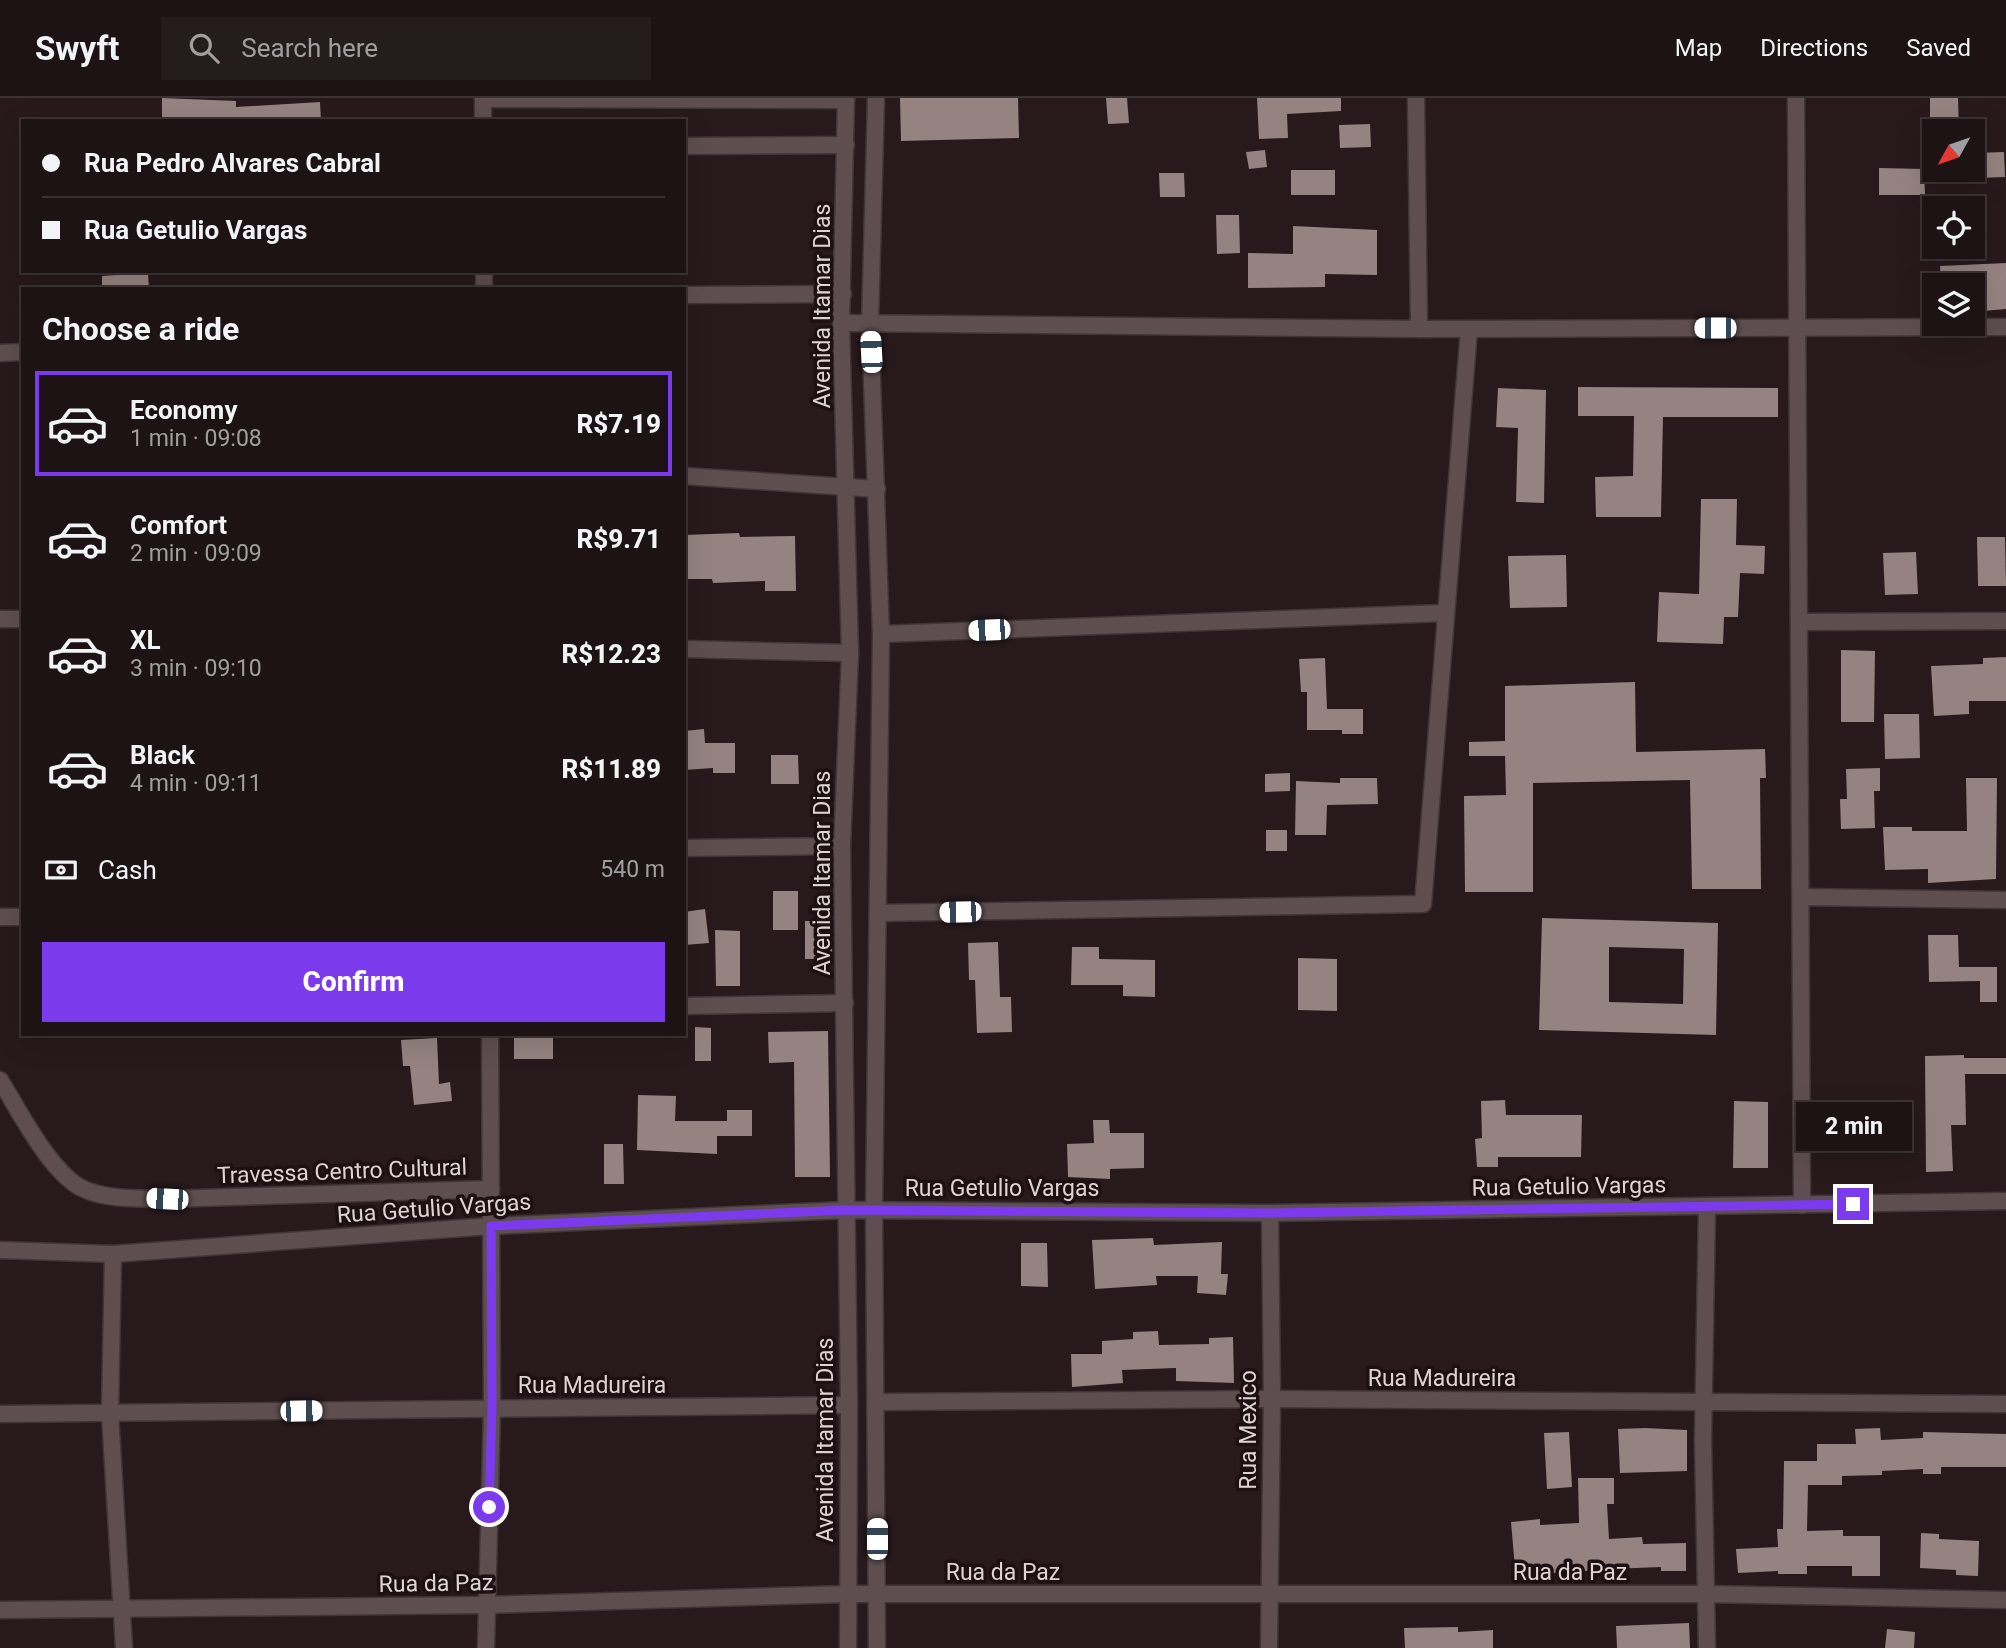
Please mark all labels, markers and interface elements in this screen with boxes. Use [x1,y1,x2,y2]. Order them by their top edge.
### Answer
search box [161,17,651,80]
text: Swyft [35,29,119,68]
icon: search [185,29,223,67]
text: Search here [241,33,378,63]
text: Map [1675,34,1722,62]
text: Directions [1760,34,1868,62]
text: Saved [1906,34,1971,62]
north arrow [1922,119,1984,182]
map controls [1922,119,1985,336]
text: Rua Pedro Alvares Cabral [84,148,381,178]
button: locate [1922,196,1985,259]
street label: Avenida Itamar Dias [809,204,836,408]
text: Rua Getulio Vargas [84,215,307,245]
button: layers [1922,273,1985,336]
text: Choose a ride [42,310,239,348]
car [1695,318,1737,339]
car [860,330,883,374]
icon: car [46,392,109,455]
text: Economy [130,395,237,425]
text: R$7.19 [577,409,661,439]
text: 1 min · 09:08 [130,425,262,452]
icon: car [46,507,109,570]
text: Comfort [130,510,227,540]
text: R$9.71 [577,524,661,554]
text: 2 min · 09:09 [130,540,262,567]
car [968,619,1011,641]
icon: car [46,622,109,685]
text: XL [130,625,161,655]
text: R$12.23 [562,639,661,669]
text: 3 min · 09:10 [130,655,262,682]
icon: car [46,737,109,800]
text: Black [130,740,195,770]
text: R$11.89 [562,754,661,784]
text: 4 min · 09:11 [130,770,262,797]
street label: Avenida Itamar Dias [809,771,836,975]
icon: cash [42,851,80,889]
text: Cash [98,855,157,885]
text: 540 m [600,856,665,883]
car [939,901,982,923]
button: Confirm [42,942,665,1022]
callout: 2 min [1795,1102,1911,1152]
text: 2 min [1825,1113,1883,1140]
street label: Travessa Centro Cultural [216,1154,468,1189]
street label: Rua Getulio Vargas [1471,1171,1667,1202]
street label: Rua Getulio Vargas [905,1175,1099,1202]
car [146,1187,189,1211]
street label: Rua Getulio Vargas [336,1188,532,1229]
route end [1837,1188,1869,1220]
street label: Avenida Itamar Dias [812,1338,839,1542]
street label: Rua Madureira [1368,1365,1516,1392]
street label: Rua Mexico [1235,1370,1262,1490]
street label: Rua Madureira [518,1372,666,1399]
car [280,1400,323,1422]
route start [473,1491,505,1523]
car [867,1518,888,1560]
street label: Rua da Paz [946,1559,1060,1586]
street label: Rua da Paz [1513,1559,1627,1586]
street label: Rua da Paz [379,1569,494,1598]

